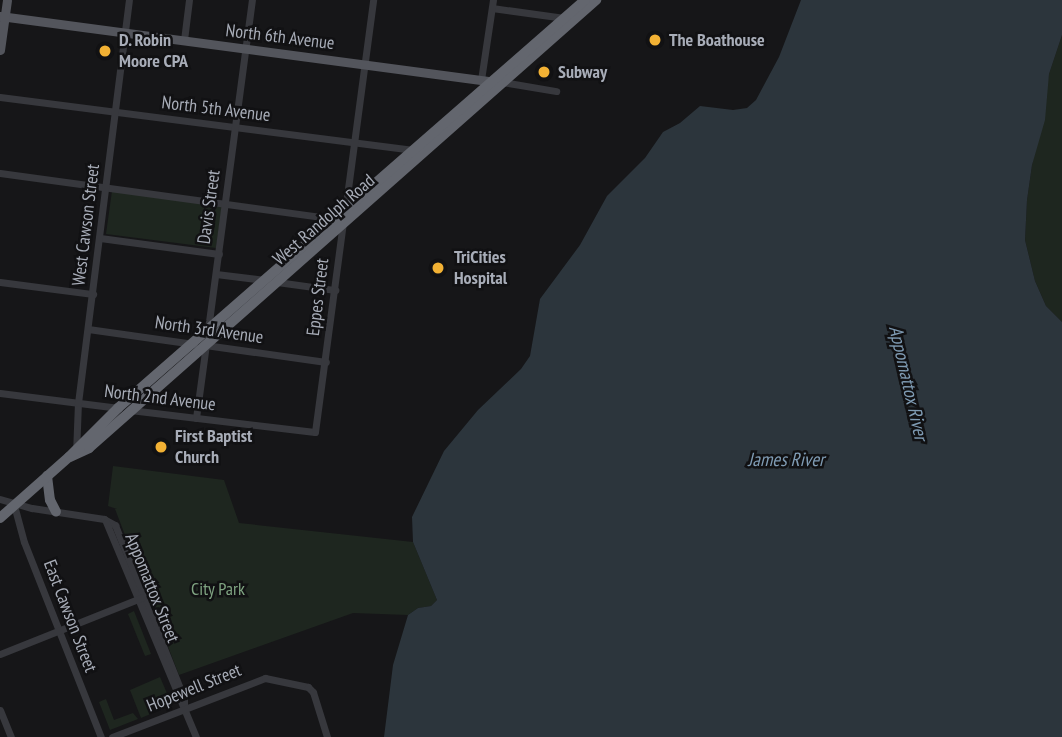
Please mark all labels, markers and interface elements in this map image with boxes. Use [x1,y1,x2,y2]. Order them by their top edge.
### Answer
street label: North 6th Avenue [224,20,336,54]
place label: The Boathouse [669,29,765,51]
place label: D. Robin Moore CPA [119,30,188,72]
marker: The Boathouse [647,32,663,48]
marker: D. Robin Moore CPA [97,43,113,59]
place label: Subway [558,61,607,83]
marker: Subway [536,64,552,80]
street label: North 5th Avenue [160,92,272,126]
street label: West Cawson Street [68,163,104,287]
street label: Davis Street [193,169,225,245]
street label: West Randolph Road [269,170,379,270]
place label: TriCities Hospital [454,247,507,290]
street label: Eppes Street [303,257,333,337]
marker: TriCities Hospital [428,258,448,278]
street label: North 3rd Avenue [153,312,265,348]
water label: Appomattox River [884,323,932,443]
street label: North 2nd Avenue [103,380,217,416]
place label: First Baptist Church [175,426,252,468]
marker: First Baptist Church [153,439,169,455]
water label: James River [748,449,824,471]
street label: Appomattox Street [120,530,184,646]
street label: East Cawson Street [39,557,101,675]
park label: City Park [191,578,245,600]
street label: Hopewell Street [144,659,244,717]

